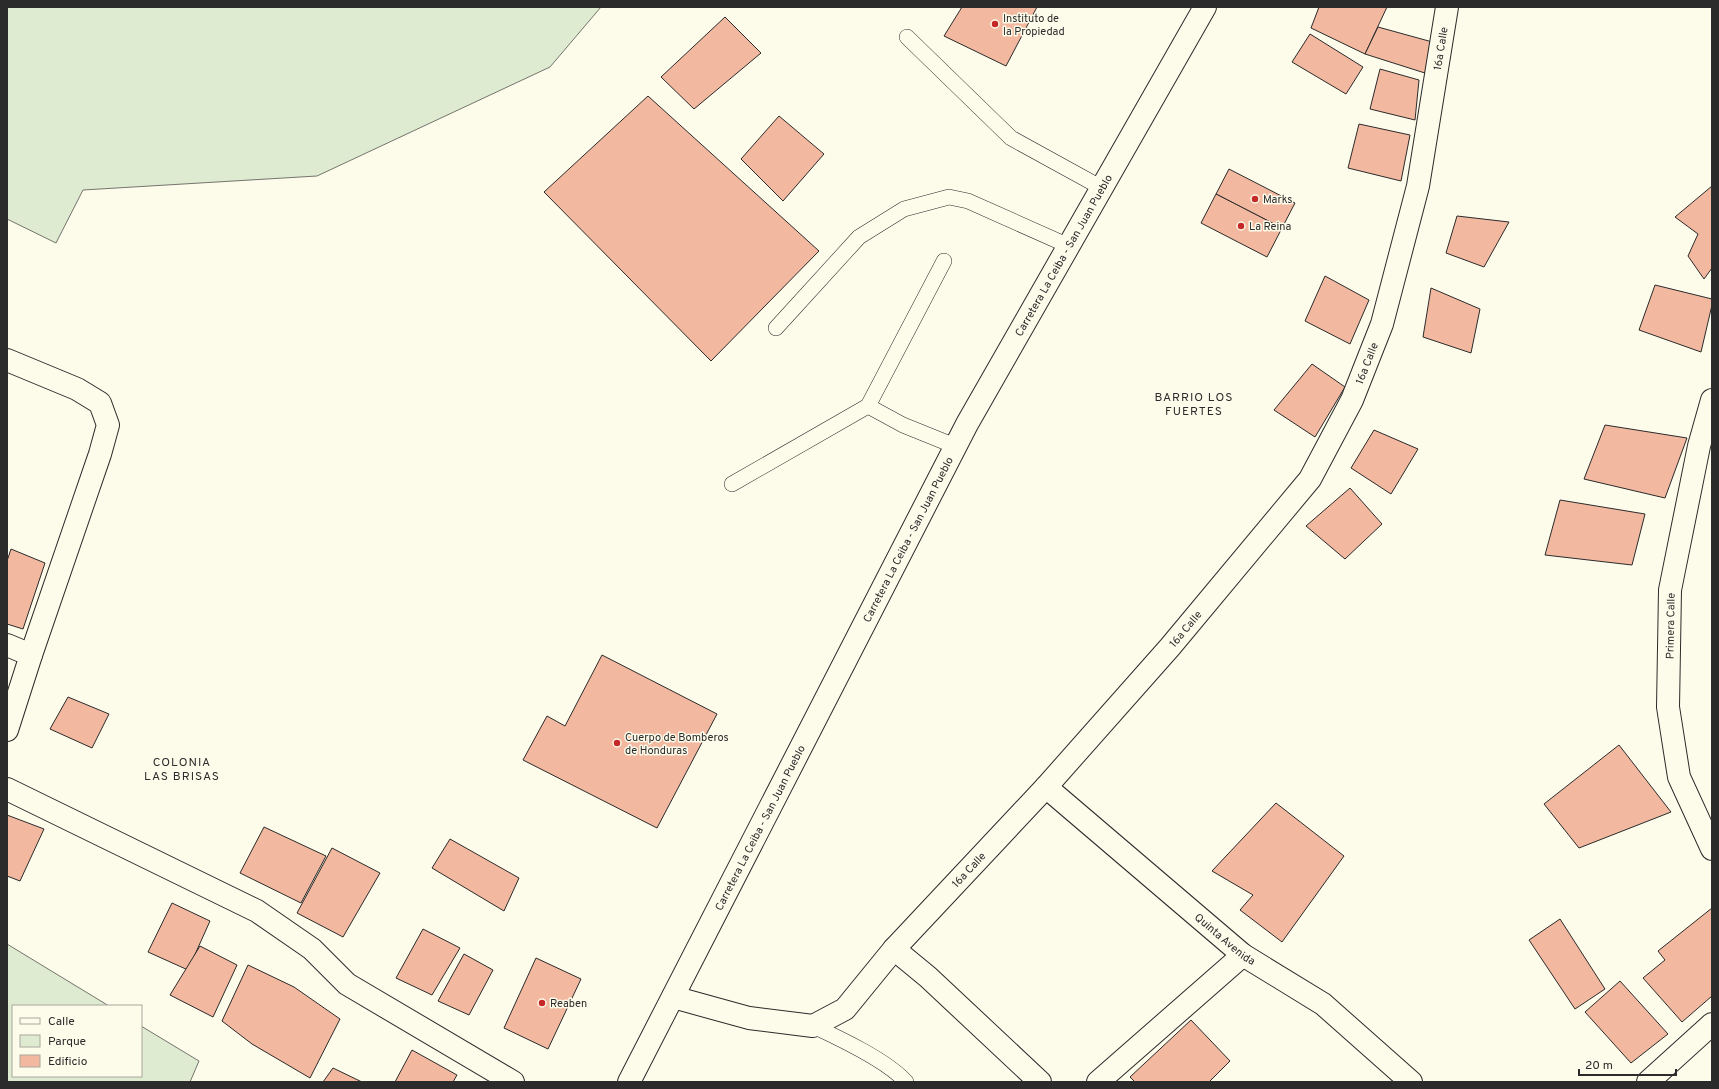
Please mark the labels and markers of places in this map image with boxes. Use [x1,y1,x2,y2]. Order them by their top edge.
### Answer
place label: Instituto de la Propiedad [1003,12,1065,39]
marker: Instituto de la Propiedad [990,19,1000,29]
place label: Marks [1263,193,1292,207]
marker: Marks [1250,194,1260,204]
place label: La Reina [1249,220,1292,234]
marker: La Reina [1236,221,1246,231]
place label: Cuerpo de Bomberos de Honduras [625,731,729,758]
marker: Cuerpo de Bomberos de Honduras [612,738,622,748]
place label: Reaben [550,997,587,1011]
marker: Reaben [537,998,547,1008]

